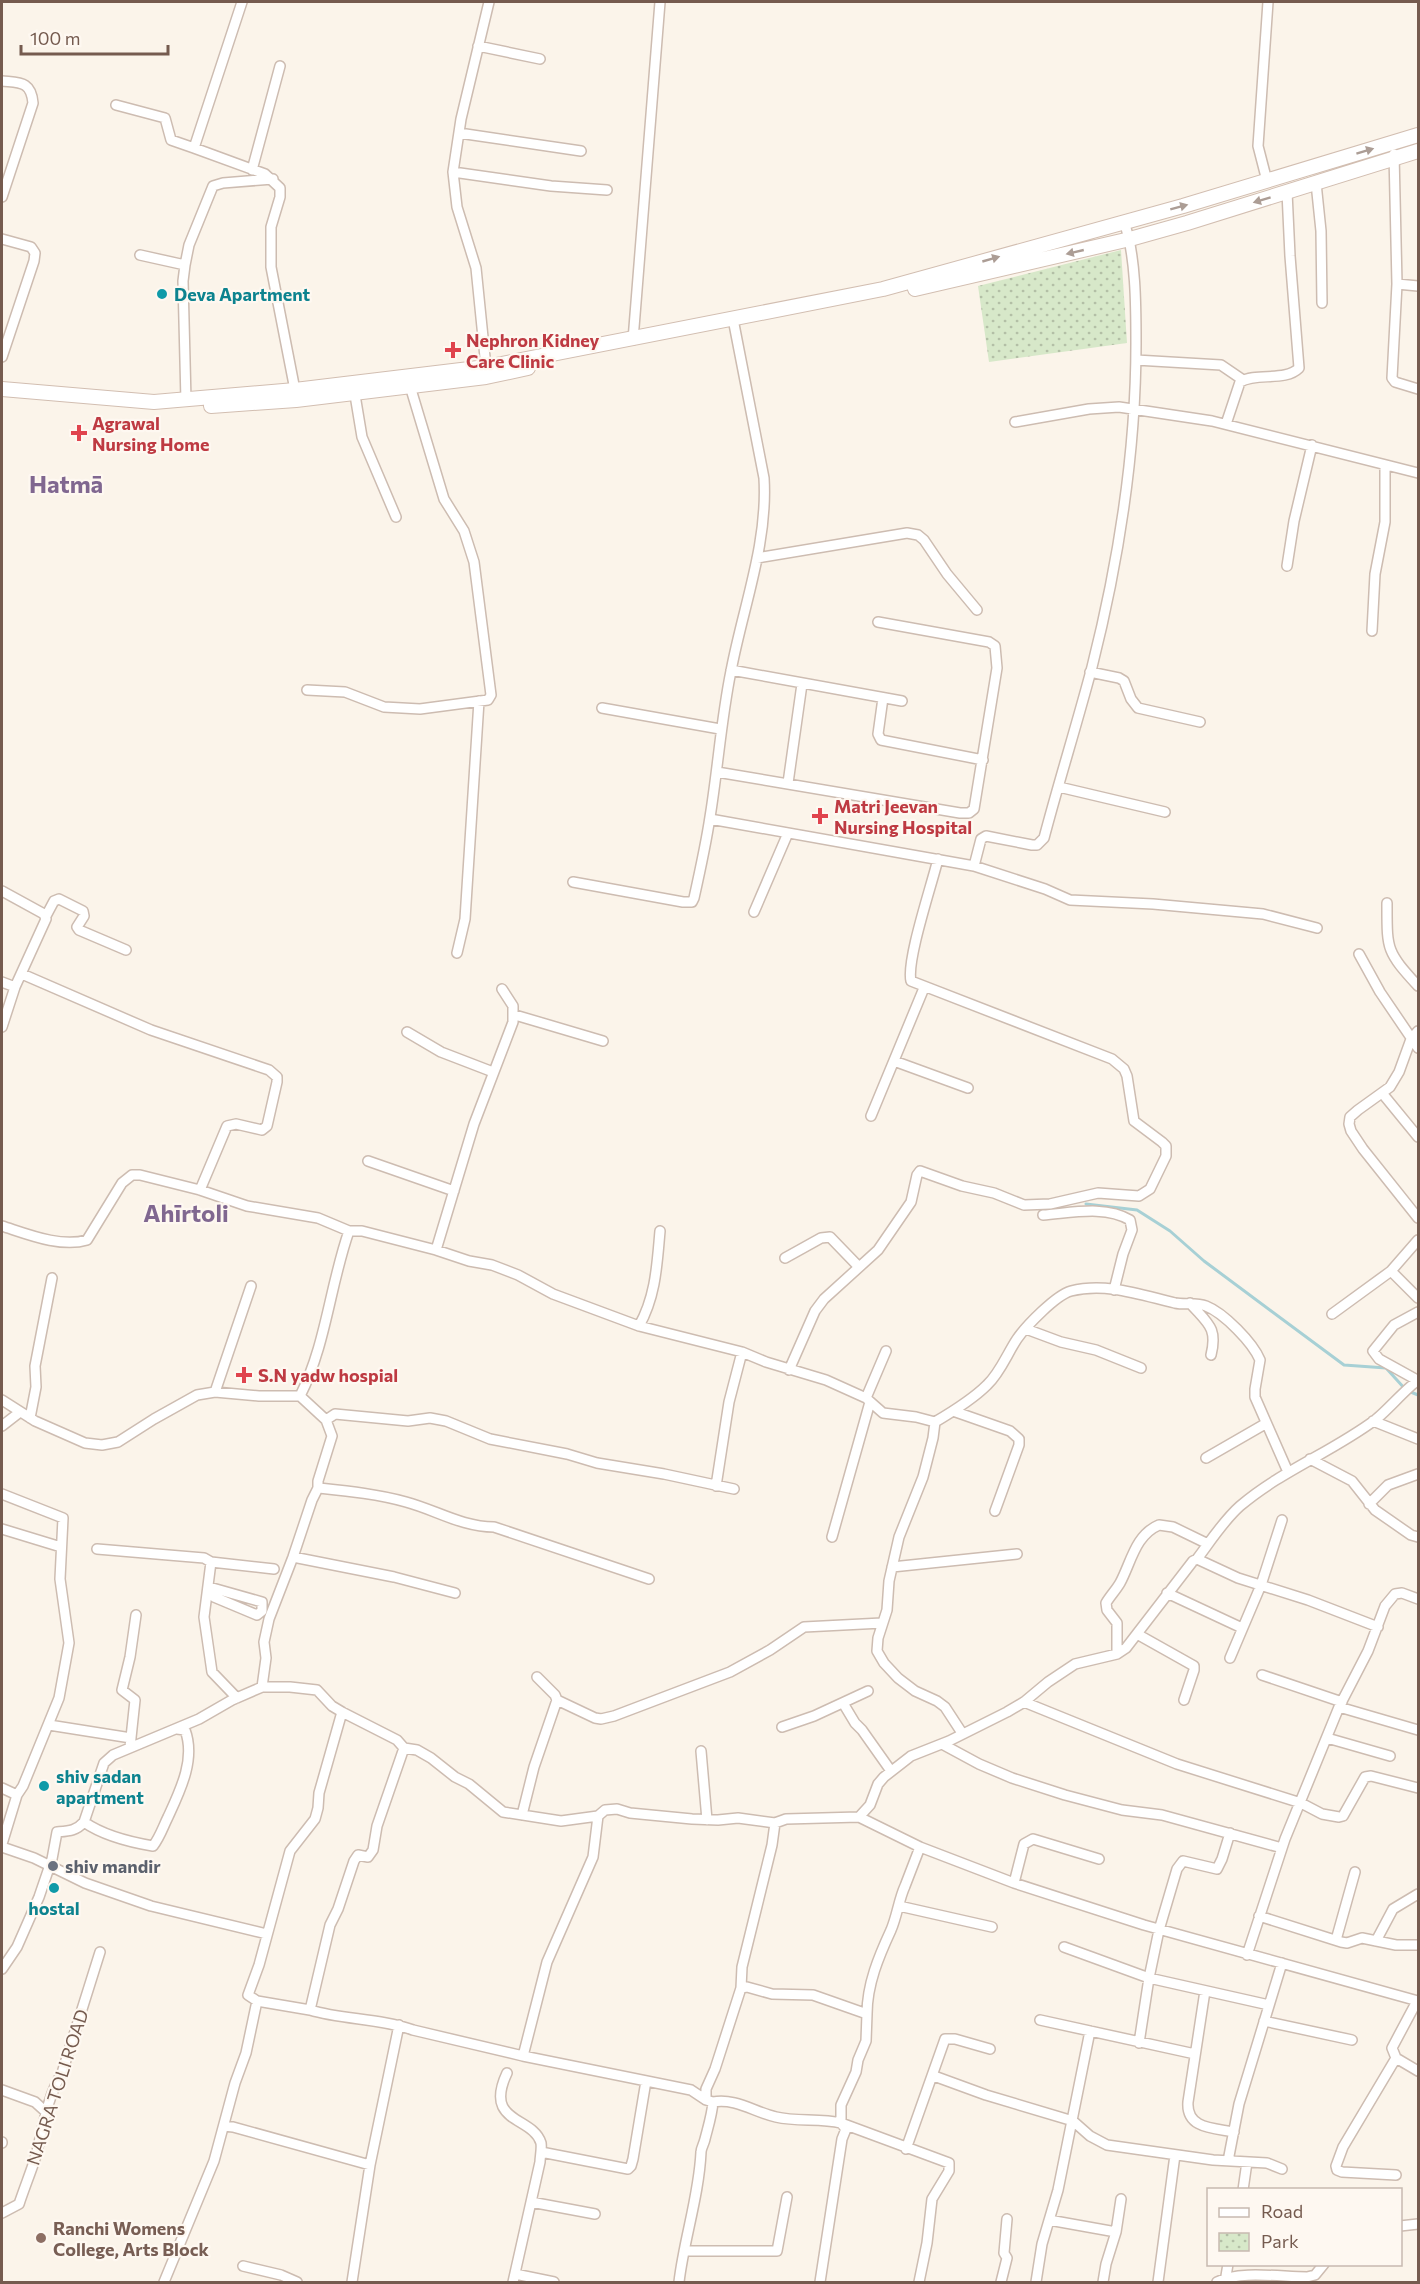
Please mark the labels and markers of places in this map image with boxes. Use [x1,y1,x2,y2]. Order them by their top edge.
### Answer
place label: Deva Apartment [174,283,311,305]
marker: Deva Apartment [155,287,169,301]
place label: Nephron Kidney Care Clinic [466,329,600,372]
marker: Nephron Kidney Care Clinic [444,341,462,359]
place label: Agrawal Nursing Home [92,412,210,455]
marker: Agrawal Nursing Home [70,424,88,442]
place label: Matri Jeevan Nursing Hospital [834,795,972,838]
marker: Matri Jeevan Nursing Hospital [811,807,829,825]
place label: S.N yadw hospial [258,1364,398,1386]
marker: S.N yadw hospial [235,1366,253,1384]
place label: shiv sadan apartment [56,1765,144,1808]
marker: shiv sadan apartment [37,1779,51,1793]
place label: shiv mandir [65,1855,161,1877]
marker: shiv mandir [46,1859,60,1873]
marker: hostal [47,1881,61,1895]
place label: hostal [28,1897,80,1919]
place label: Ranchi Womens College, Arts Block [53,2217,209,2260]
marker: Ranchi Womens College, Arts Block [34,2231,48,2245]

